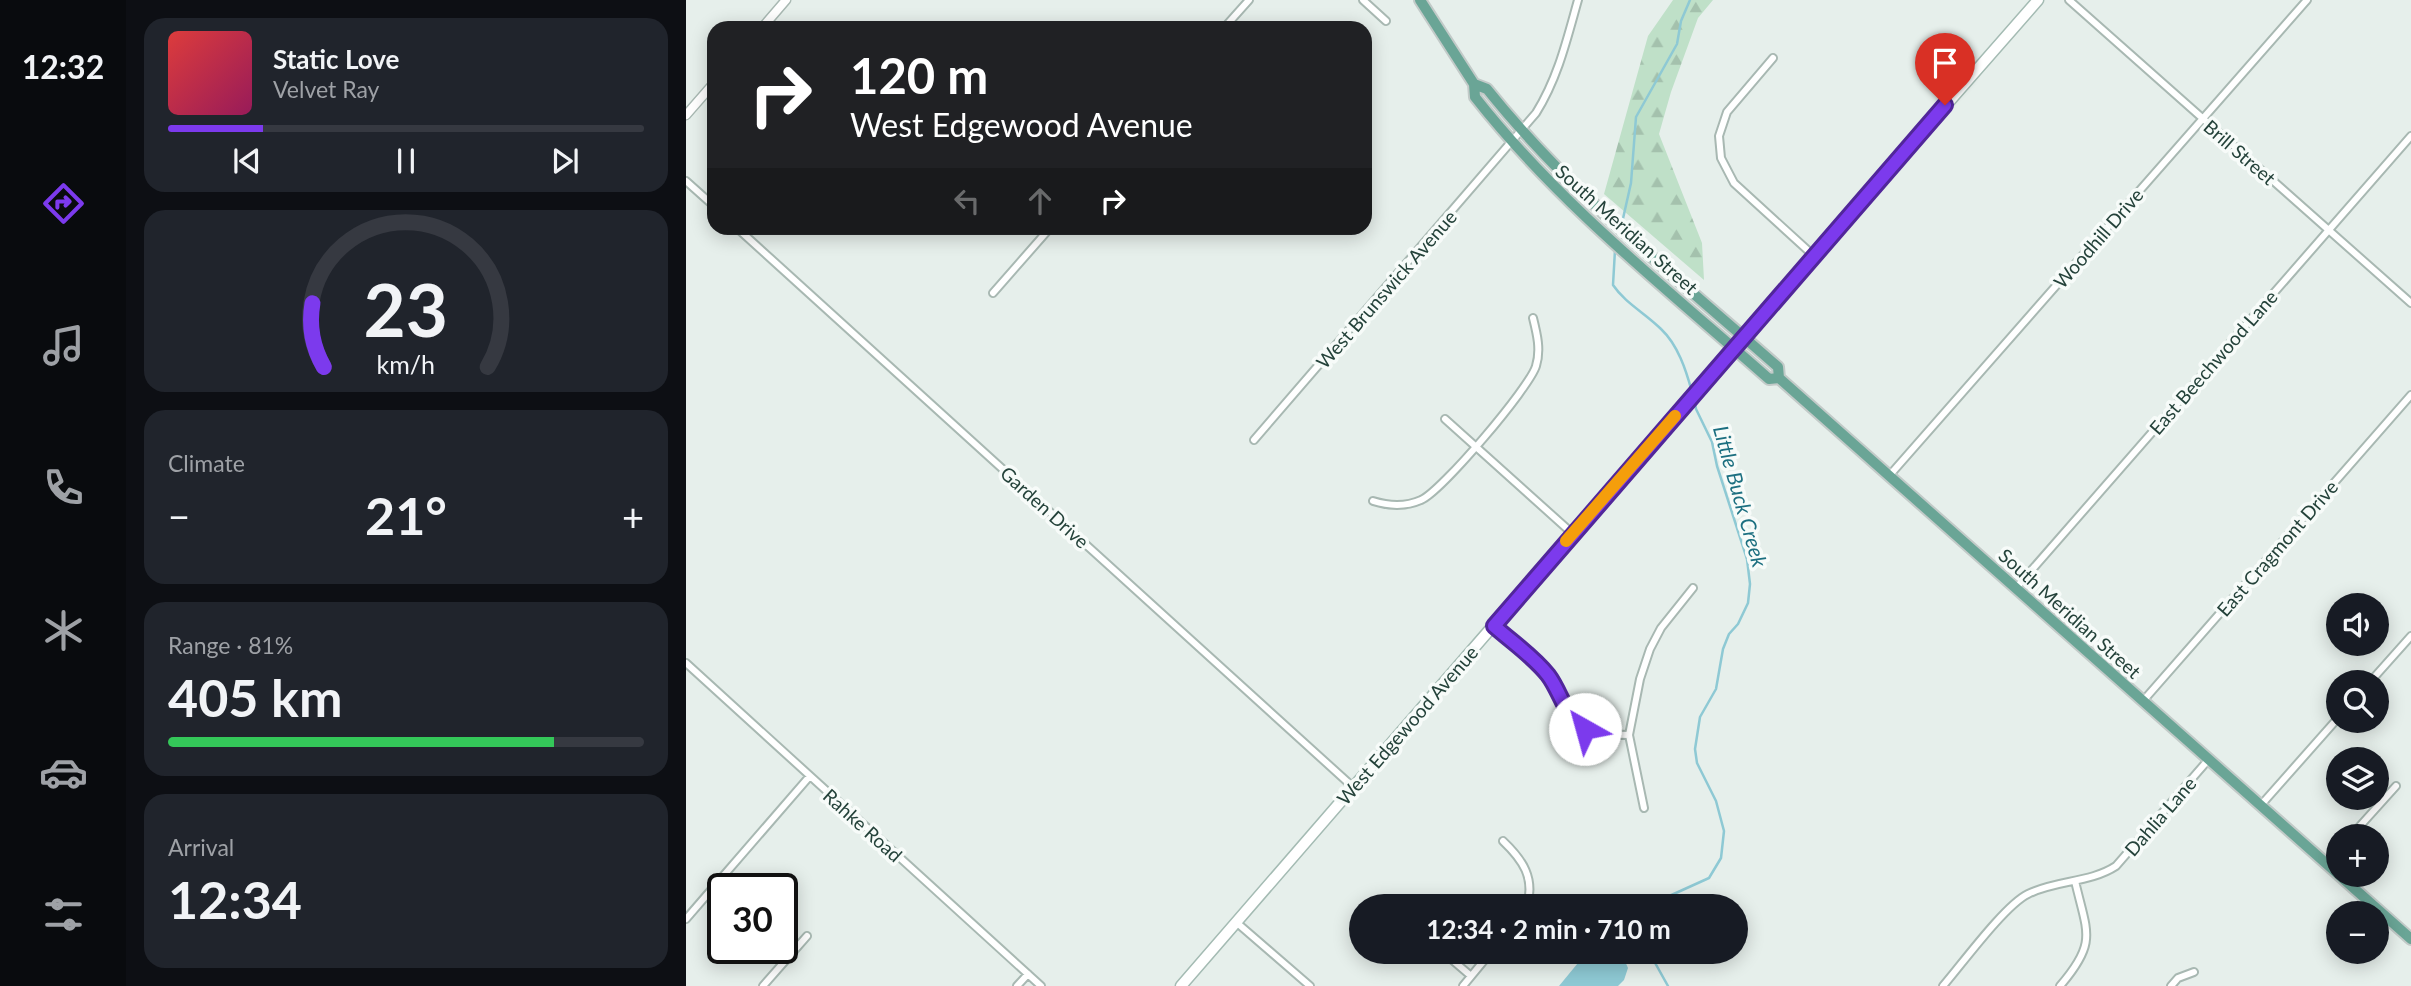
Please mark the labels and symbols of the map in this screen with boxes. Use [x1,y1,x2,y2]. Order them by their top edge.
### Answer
pin [1915,33,1975,105]
street label: Brill Street [2199,115,2281,189]
street label: South Meridian Street [1551,159,1703,299]
street label: Woodhill Drive [2048,183,2148,293]
street label: West Brunswick Avenue [1311,205,1461,373]
street label: East Beechwood Lane [2144,285,2282,439]
water label: Little Buck Creek [1709,422,1773,571]
street label: Garden Drive [996,461,1094,553]
street label: East Cragmont Drive [2212,475,2342,621]
street label: South Meridian Street [1994,543,2146,683]
street label: West Edgewood Avenue [1332,641,1482,809]
position arrow [1548,692,1622,766]
street label: Dahlia Lane [2119,772,2201,860]
street label: Rahke Road [819,784,907,866]
speed limit sign: 30 [707,873,798,964]

